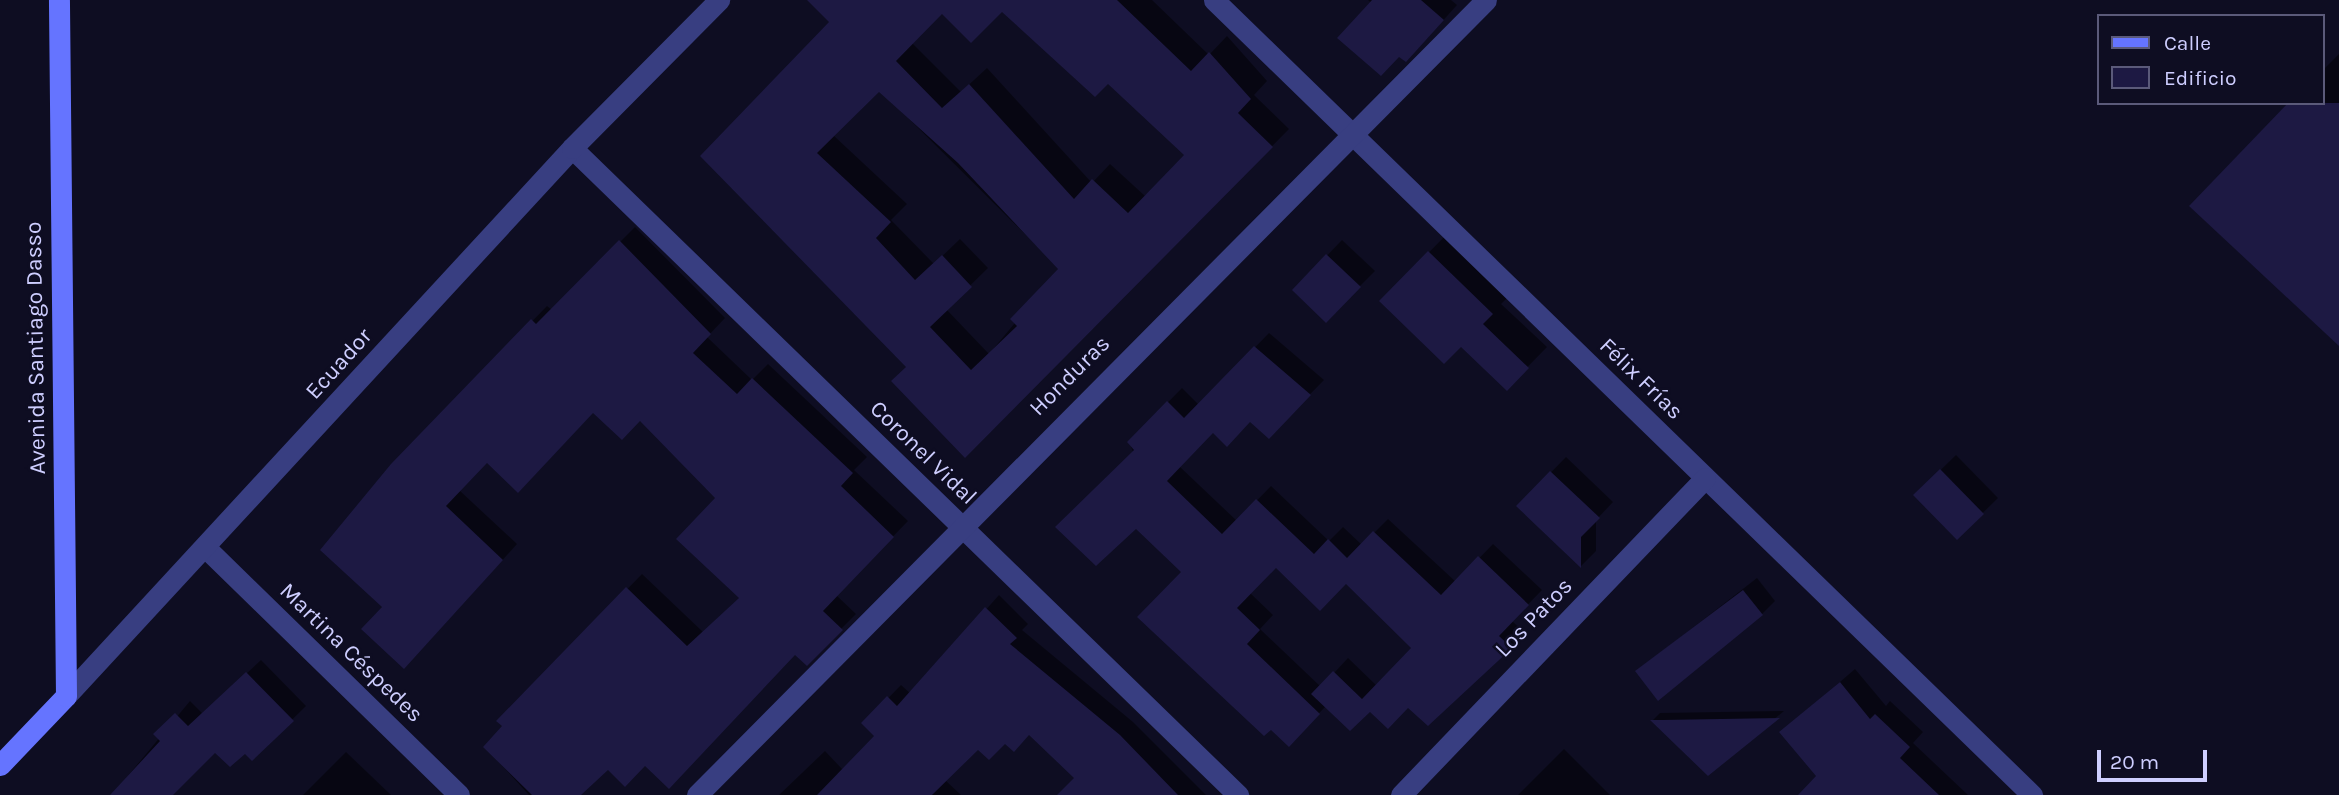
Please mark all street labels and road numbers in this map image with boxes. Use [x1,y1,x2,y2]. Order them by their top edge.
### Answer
street label: Avenida Santiago Dasso [20,221,52,475]
street label: Ecuador [300,323,378,405]
street label: Honduras [1024,330,1116,422]
street label: Félix Frías [1593,332,1689,426]
street label: Coronel Vidal [864,395,982,511]
street label: Los Patos [1489,573,1579,663]
street label: Martina Céspedes [274,578,428,728]

